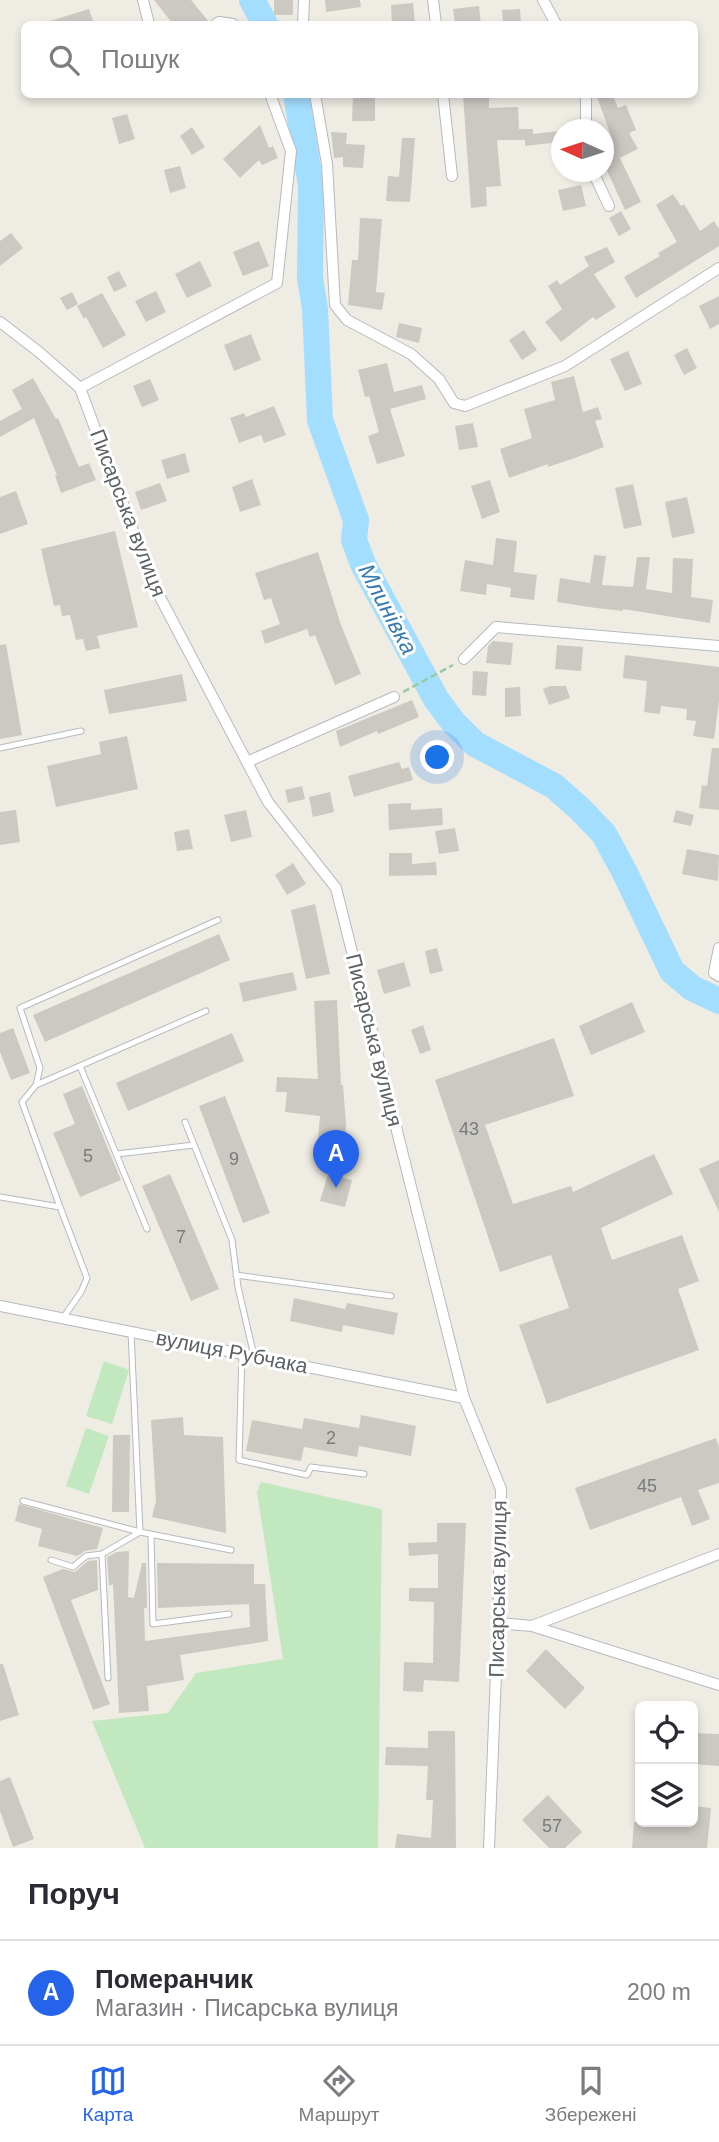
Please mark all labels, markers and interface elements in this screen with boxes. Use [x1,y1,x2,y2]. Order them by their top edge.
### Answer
search box [21,21,698,98]
icon: search [45,41,83,79]
text: Пошук [101,44,179,74]
north arrow [551,119,614,182]
street label: Писарська вулиця [86,426,171,600]
water label: Млинівка [353,559,423,659]
your location [420,740,454,774]
street label: Писарська вулиця [342,951,407,1129]
house number: 43 [459,1119,479,1139]
pin: A [313,1130,359,1188]
house number: 5 [83,1146,93,1166]
house number: 9 [229,1149,239,1169]
house number: 7 [176,1227,186,1247]
street label: вулиця Рубчака [154,1326,310,1378]
house number: 2 [326,1428,336,1448]
house number: 45 [637,1476,657,1496]
street label: Писарська вулиця [484,1500,511,1678]
map controls [635,1701,698,1827]
button: locate [635,1701,698,1764]
button: layers [635,1764,698,1827]
house number: 57 [542,1816,562,1836]
text: Поруч [28,1877,120,1910]
text: Померанчик [95,1964,253,1994]
text: A [43,1979,59,2005]
text: 200 m [627,1979,691,2005]
text: Магазин · Писарська вулиця [95,1995,398,2021]
tab: Карта [83,2062,133,2126]
tab: Маршрут [299,2062,380,2126]
tab: Збережені [545,2062,636,2126]

